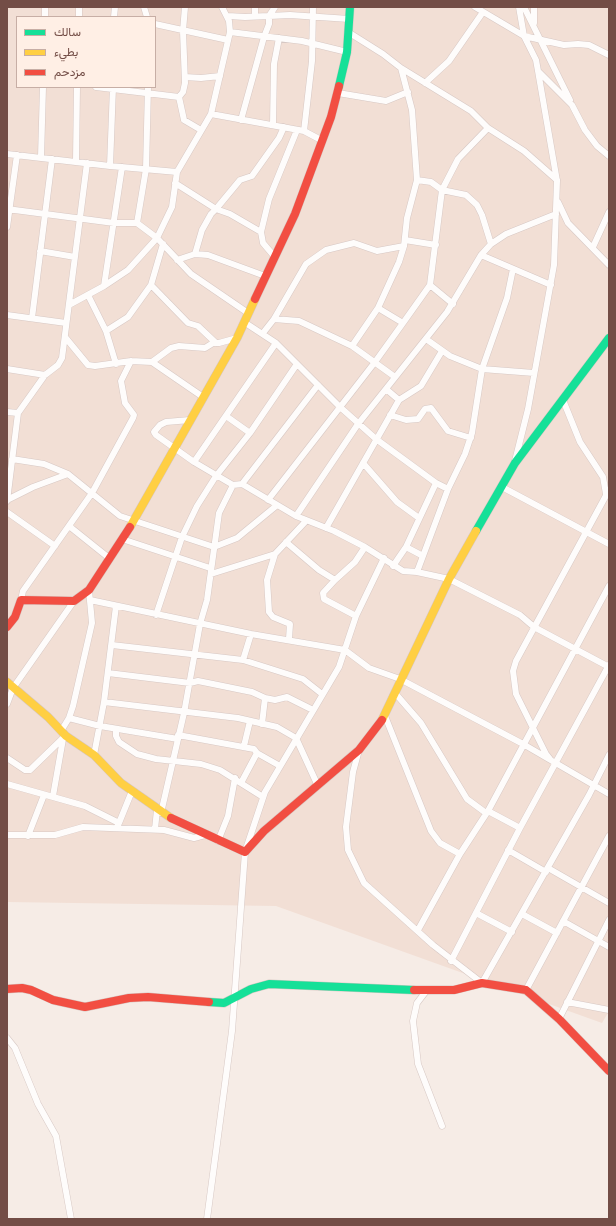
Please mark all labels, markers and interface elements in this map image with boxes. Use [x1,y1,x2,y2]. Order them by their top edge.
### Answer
legend [16,16,156,88]
text: سالك [54,23,81,40]
text: بطيء [54,43,78,60]
text: مزدحم [54,63,85,80]

